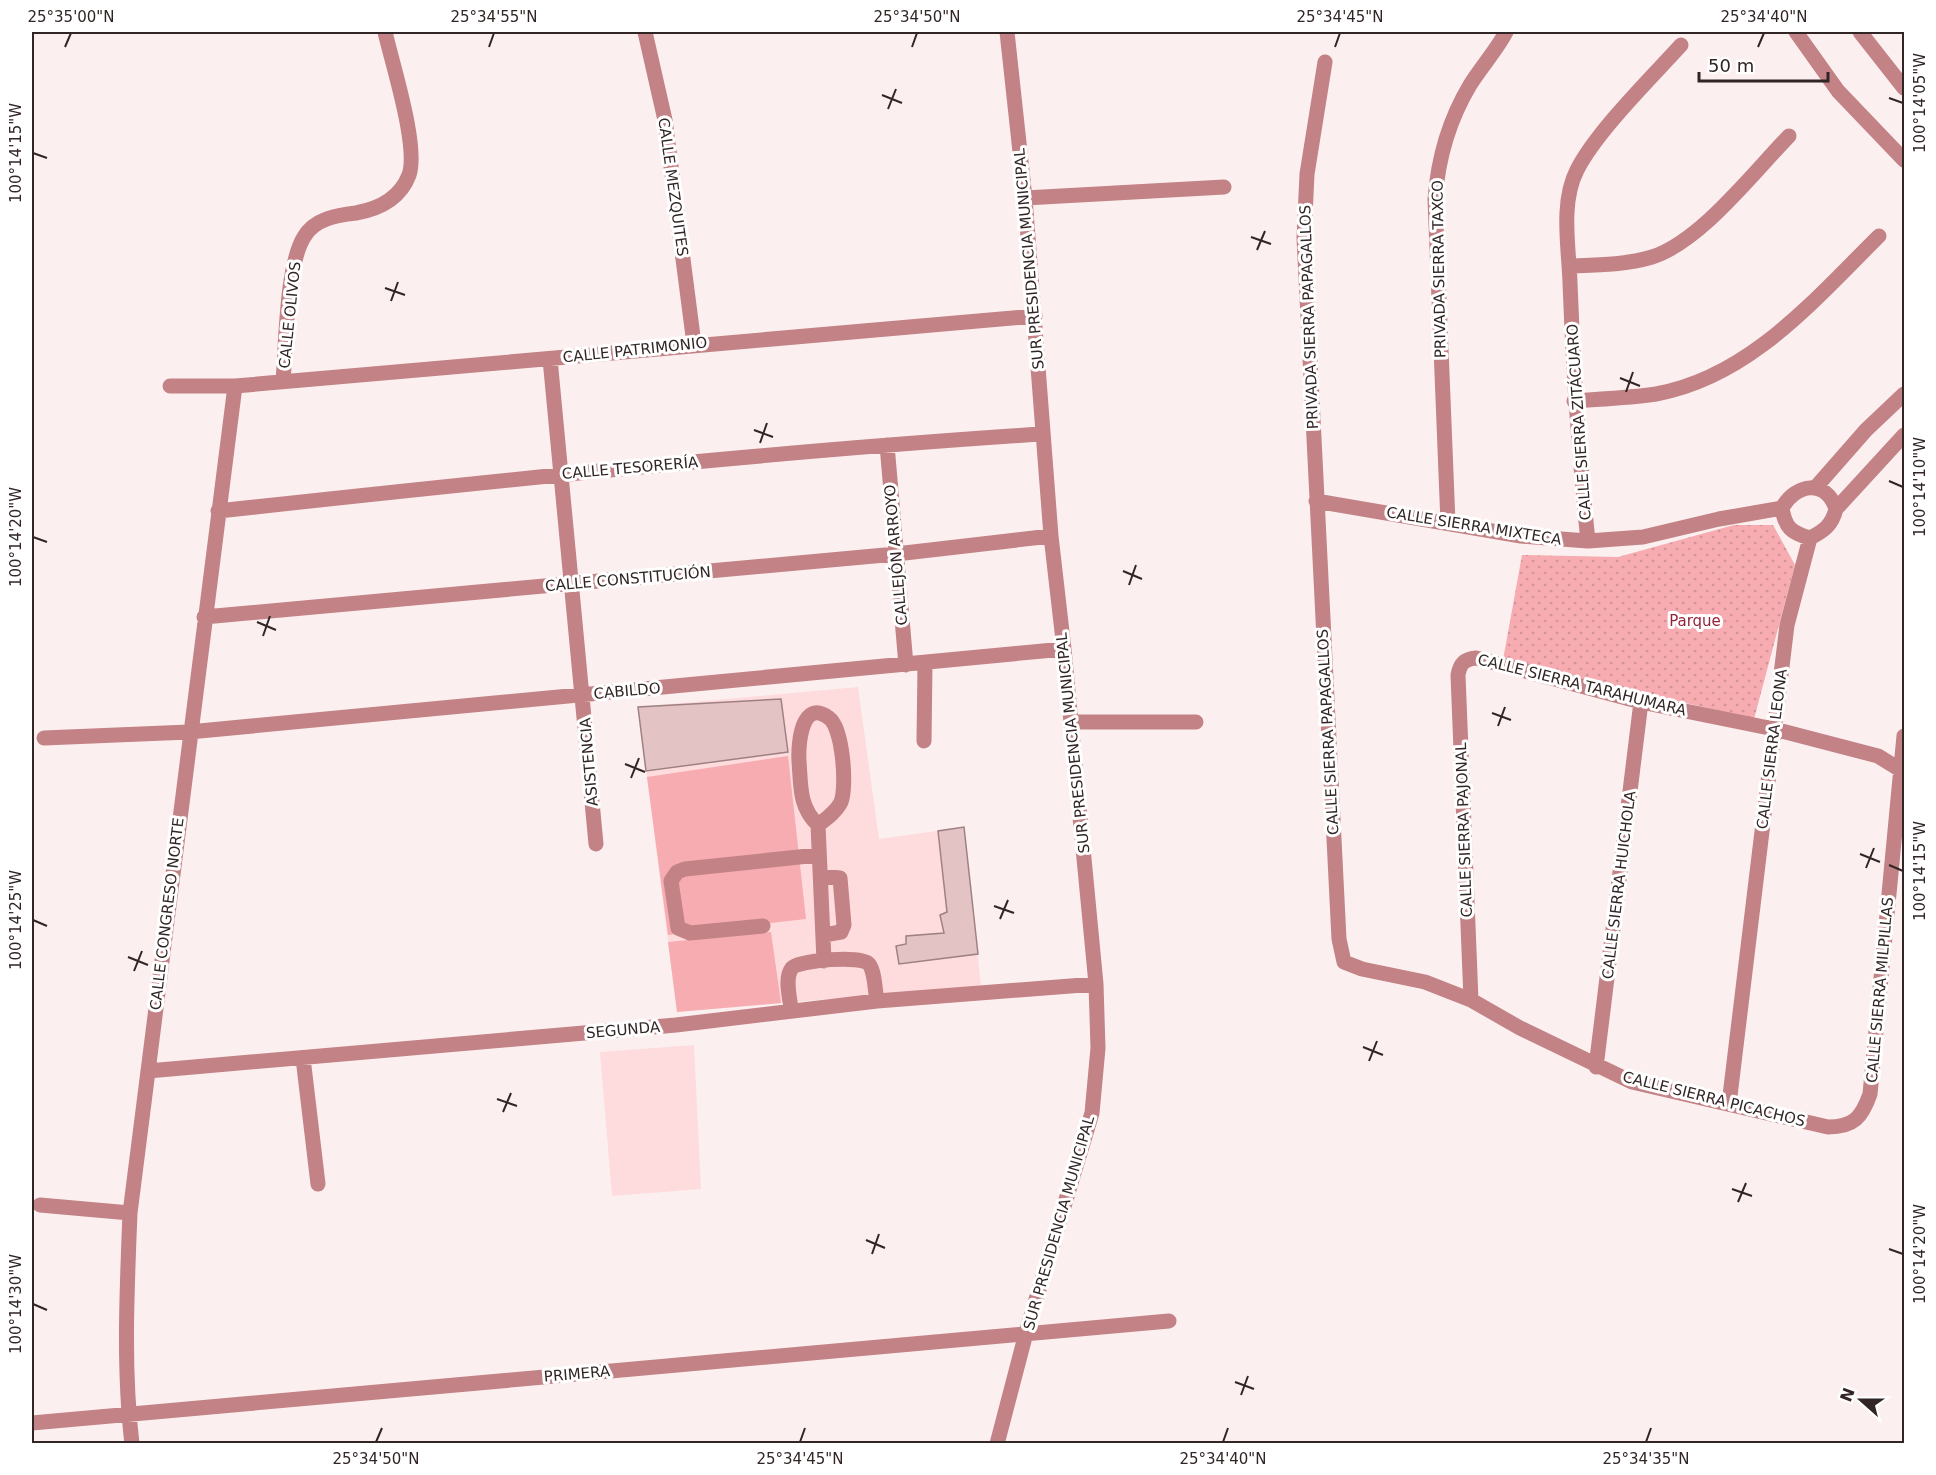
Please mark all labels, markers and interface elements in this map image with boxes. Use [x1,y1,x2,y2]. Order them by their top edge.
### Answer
text: 25°35'00"N [27,8,115,26]
text: 25°34'55"N [450,8,538,26]
text: 25°34'50"N [873,8,961,26]
text: 25°34'45"N [1296,8,1384,26]
text: 25°34'40"N [1720,8,1808,26]
scale bar [1699,45,1828,83]
text: 100°14'05"W [1911,53,1929,153]
text: 50 m [1708,55,1754,76]
text: 100°14'15"W [7,103,25,203]
street label: CALLE MEZQUITES [654,117,692,257]
street label: SUR PRESIDENCIA MUNICIPAL [1010,147,1048,370]
street label: PRIVADA SIERRA TAXCO [1428,180,1450,358]
street label: PRIVADA SIERRA PAPAGALLOS [1296,205,1322,429]
street label: CALLE OLIVOS [275,261,305,369]
street label: CALLE SIERRA ZITÁCUARO [1562,323,1595,521]
street label: CALLE PATRIMONIO [562,333,708,367]
text: 100°14'10"W [1911,437,1929,537]
street label: CALLE TESORERÍA [561,452,700,483]
street label: CALLEJÓN ARROYO [880,484,911,626]
text: 100°14'20"W [7,487,25,587]
street label: CALLE SIERRA MIXTECA [1385,503,1564,549]
street label: CALLE CONSTITUCIÓN [544,562,712,595]
park label: Parque [1669,612,1721,630]
street label: CALLE SIERRA PAPAGALLOS [1314,629,1342,835]
street label: SUR PRESIDENCIA MUNICIPAL [1052,631,1094,854]
street label: CALLE SIERRA TARAHUMARA [1476,650,1689,720]
street label: CALLE SIERRA LEONA [1753,667,1791,830]
street label: CABILDO [593,679,661,703]
street label: ASISTENCIA [576,716,602,807]
street label: CALLE SIERRA PAJONAL [1452,742,1476,918]
street label: CALLE SIERRA HUICHOLA [1599,789,1640,980]
street label: CALLE CONGRESO NORTE [146,817,188,1011]
text: 100°14'15"W [1911,821,1929,921]
text: 100°14'25"W [7,870,25,970]
street label: CALLE SIERRA MILPILLAS [1863,896,1897,1084]
street label: SEGUNDA [585,1018,662,1042]
street label: CALLE SIERRA PICACHOS [1621,1068,1807,1130]
street label: SUR PRESIDENCIA MUNICIPAL [1020,1113,1098,1332]
text: 100°14'20"W [1911,1204,1929,1304]
text: 100°14'30"W [7,1254,25,1354]
street label: PRIMERA [543,1362,612,1386]
north arrow [1831,1370,1891,1430]
text: N [1836,1385,1859,1404]
text: 25°34'50"N [332,1450,420,1468]
text: 25°34'45"N [756,1450,844,1468]
text: 25°34'40"N [1179,1450,1267,1468]
text: 25°34'35"N [1602,1450,1690,1468]

